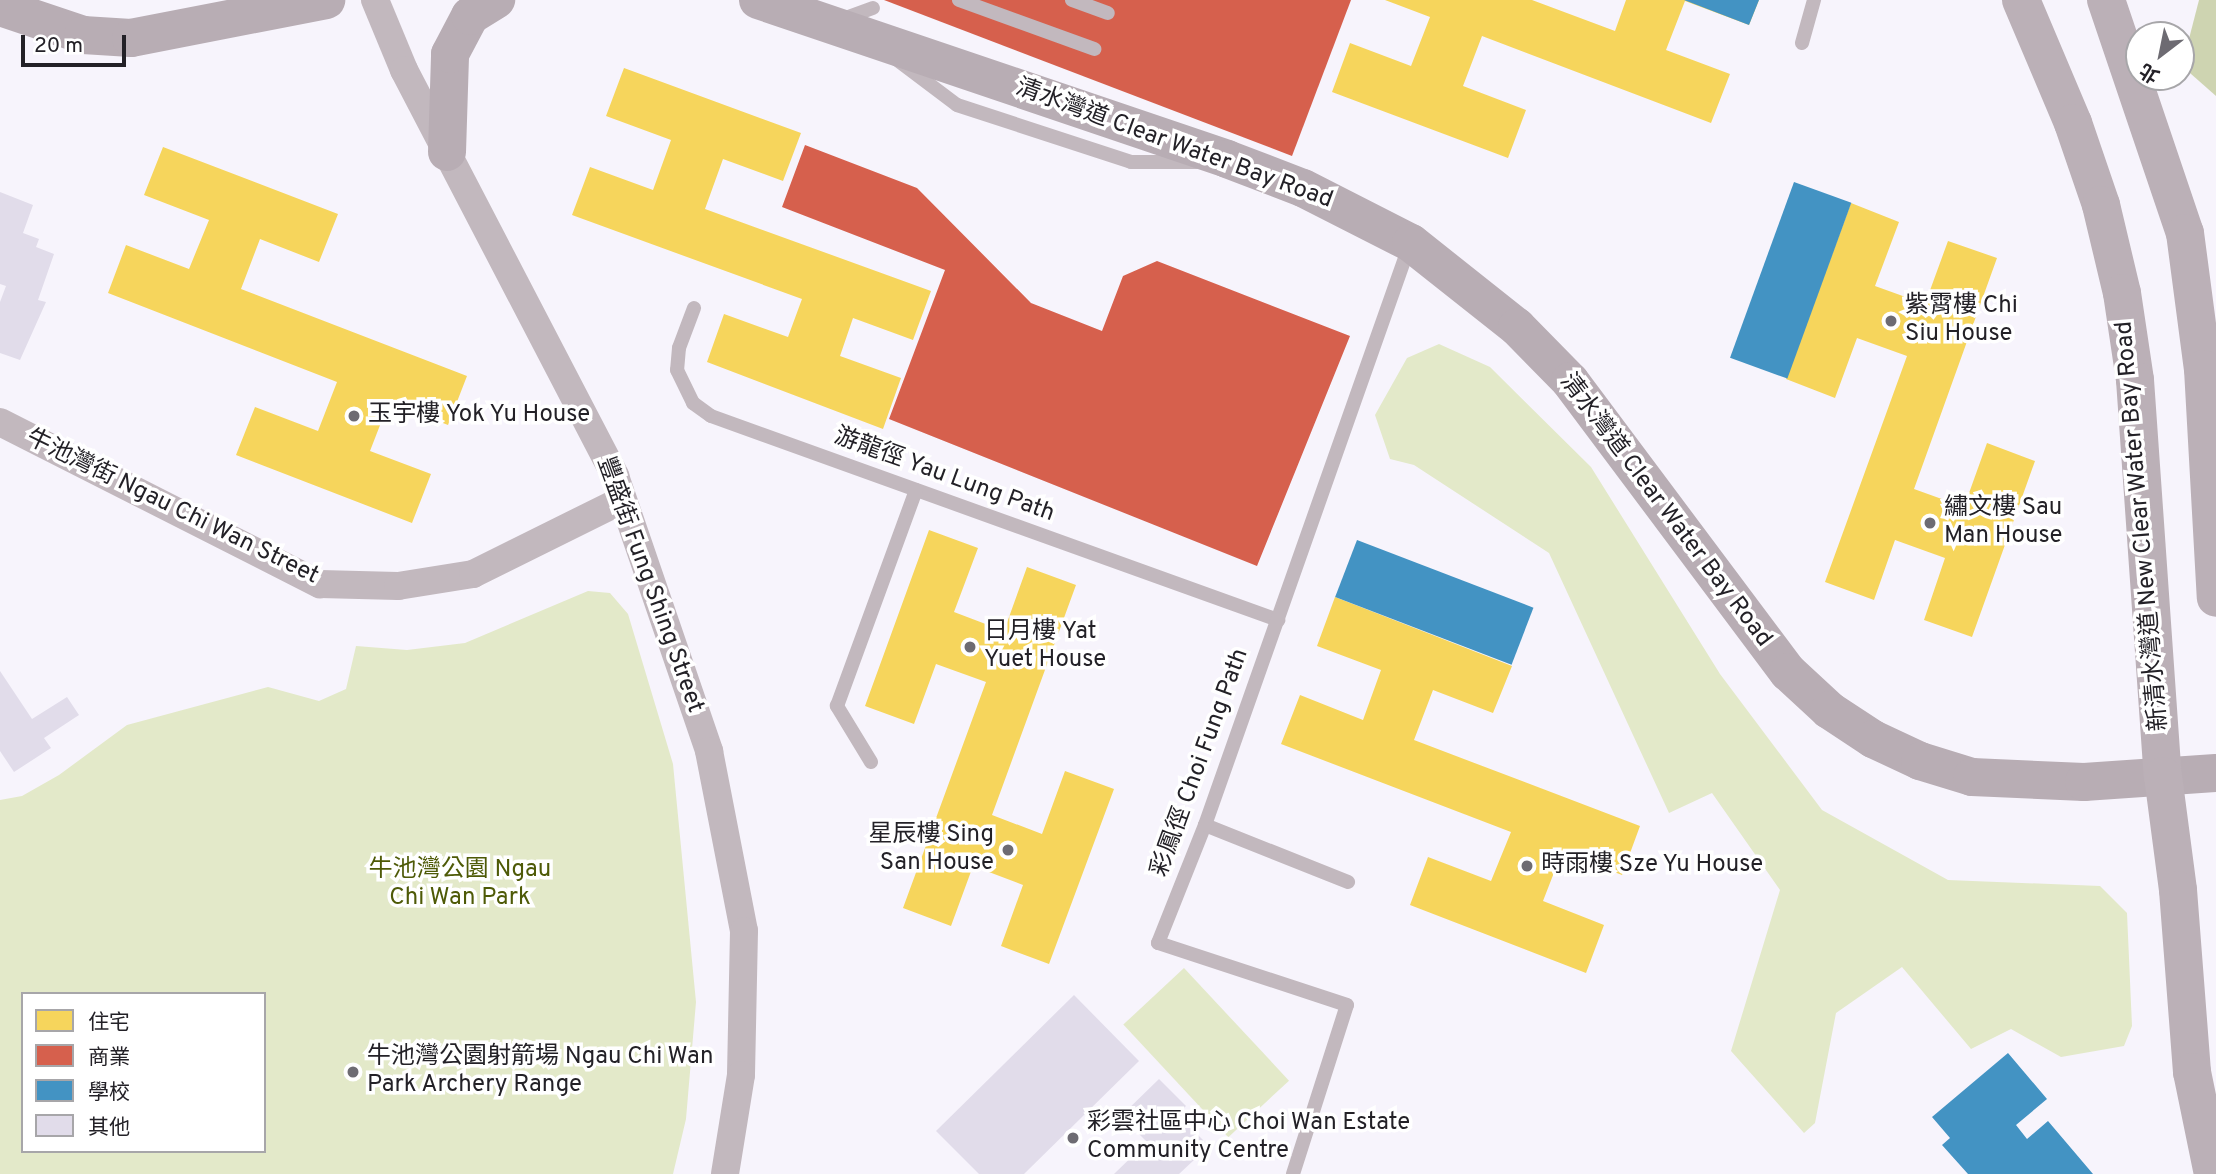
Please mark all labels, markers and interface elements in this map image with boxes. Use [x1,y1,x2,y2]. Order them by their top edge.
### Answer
scale bar [24,21,130,65]
north arrow [2125,21,2195,91]
text: 20 m [34,33,83,60]
text: 北 [2136,57,2164,87]
street label: 清水灣道 Clear Water Bay Road [1011,74,1337,216]
place label: 紫霄樓 Chi Siu House [1905,293,2018,349]
marker: 紫霄樓 Chi Siu House [1883,313,1899,329]
street label: 新清水灣道 New Clear Water Bay Road [2111,320,2175,732]
street label: 清水灣道 Clear Water Bay Road [1553,368,1777,654]
place label: 玉宇樓 Yok Yu House [368,402,591,430]
marker: 玉宇樓 Yok Yu House [346,408,362,424]
street label: 游龍徑 Yau Lung Path [830,423,1058,529]
street label: 牛池灣街 Ngau Chi Wan Street [21,424,323,592]
street label: 豐盛街 Fung Shing Street [589,453,709,717]
place label: 繡文樓 Sau Man House [1944,495,2062,551]
marker: 繡文樓 Sau Man House [1922,515,1938,531]
place label: 日月樓 Yat Yuet House [984,619,1106,675]
marker: 日月樓 Yat Yuet House [962,639,978,655]
street label: 彩鳳徑 Choi Fung Path [1146,645,1256,881]
place label: 星辰樓 Sing San House [869,822,994,878]
marker: 星辰樓 Sing San House [1000,842,1016,858]
place label: 時雨樓 Sze Yu House [1541,852,1764,880]
park label: 牛池灣公園 Ngau Chi Wan Park [369,857,551,913]
marker: 時雨樓 Sze Yu House [1519,858,1535,874]
legend [21,992,266,1153]
text: 住宅 [88,1010,130,1037]
place label: 牛池灣公園射箭場 Ngau Chi Wan Park Archery Range [367,1044,714,1100]
text: 商業 [88,1045,130,1072]
marker: 牛池灣公園射箭場 Ngau Chi Wan Park Archery Range [345,1064,361,1080]
text: 學校 [88,1080,130,1107]
place label: 彩雲社區中心 Choi Wan Estate Community Centre [1087,1110,1411,1166]
text: 其他 [88,1115,130,1142]
marker: 彩雲社區中心 Choi Wan Estate Community Centre [1065,1130,1081,1146]

